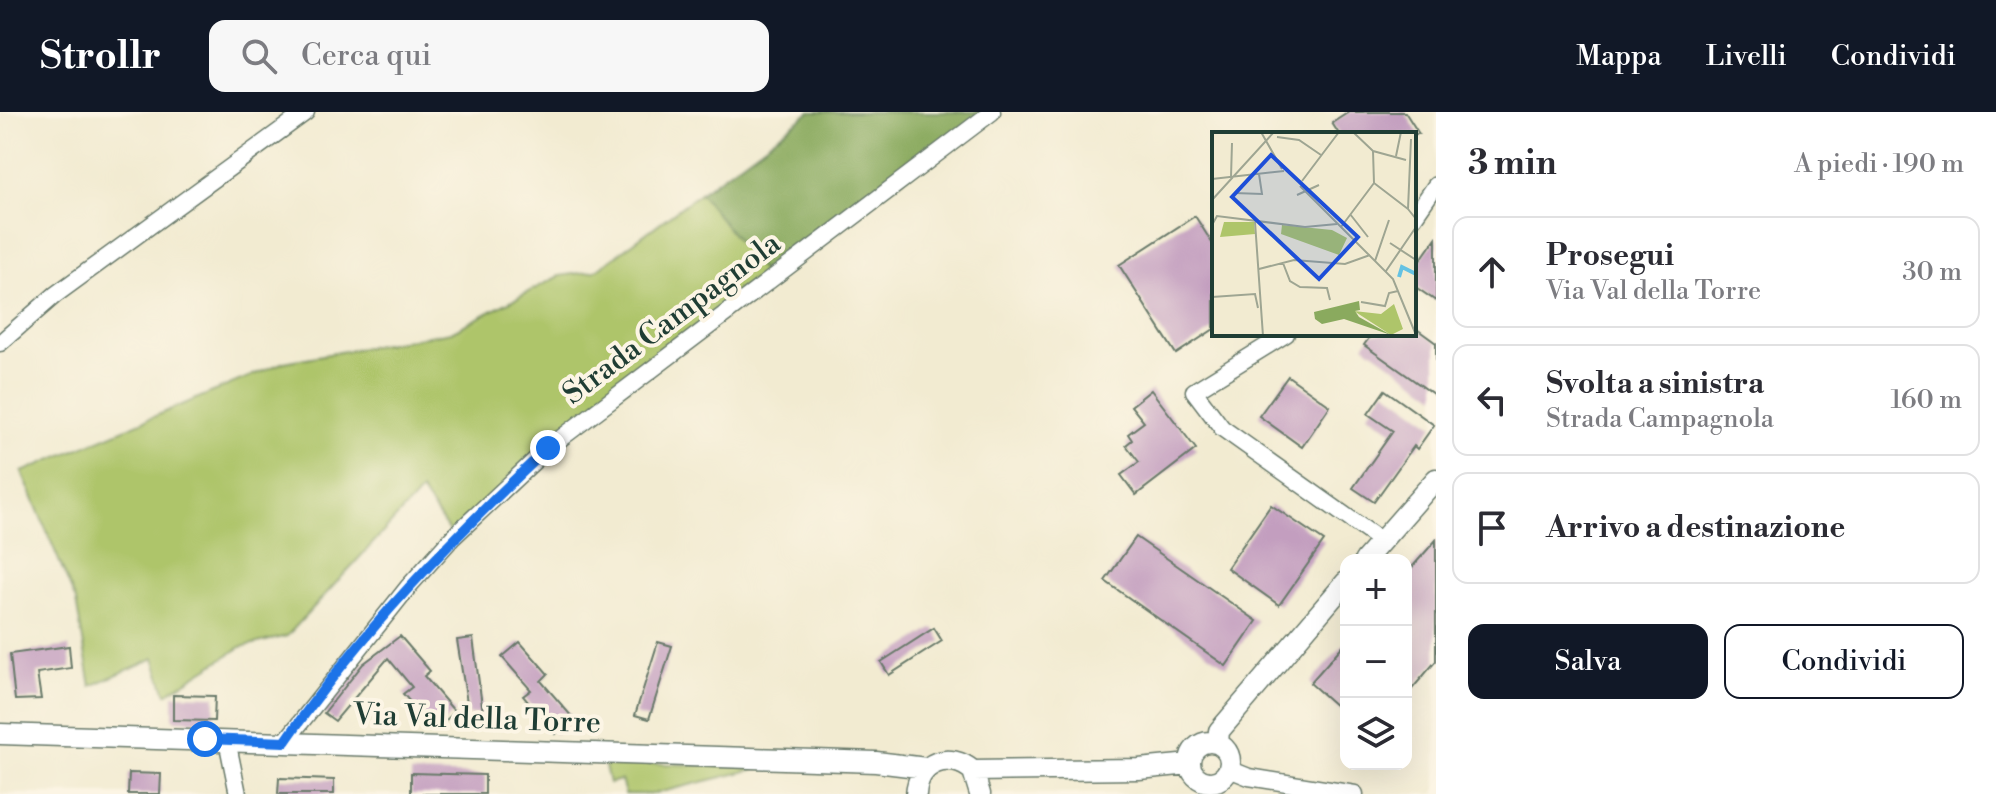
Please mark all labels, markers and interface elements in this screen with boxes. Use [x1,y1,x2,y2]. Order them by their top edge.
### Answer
search box [209,20,769,92]
text: Strollr [40,33,161,80]
icon: search [237,34,281,78]
text: Cerca qui [301,37,432,75]
text: Mappa [1576,39,1662,74]
text: Livelli [1706,39,1787,74]
text: Condividi [1831,39,1956,74]
inset map [1212,132,1416,336]
text: 3 min [1468,143,1557,185]
text: A piedi · 190 m [1794,148,1964,180]
street label: Strada Campagnola [556,224,789,413]
text: Prosegui [1546,237,1674,275]
icon: ahead [1470,250,1514,294]
text: 30 m [1902,256,1962,288]
text: Via Val della Torre [1546,275,1761,307]
text: Svolta a sinistra [1546,365,1764,403]
icon: left [1470,378,1514,422]
text: 160 m [1891,384,1962,416]
text: Strada Campagnola [1546,403,1774,435]
route end [530,430,566,466]
icon: arrive [1470,506,1514,550]
text: Arrivo a destinazione [1546,509,1845,547]
map controls [1340,554,1412,770]
button: + [1340,554,1412,626]
button: Salva [1468,624,1708,699]
button: Condividi [1724,624,1964,699]
button: − [1340,626,1412,698]
street label: Via Val della Torre [351,696,602,742]
button: layers [1340,698,1412,770]
route start [187,721,223,757]

